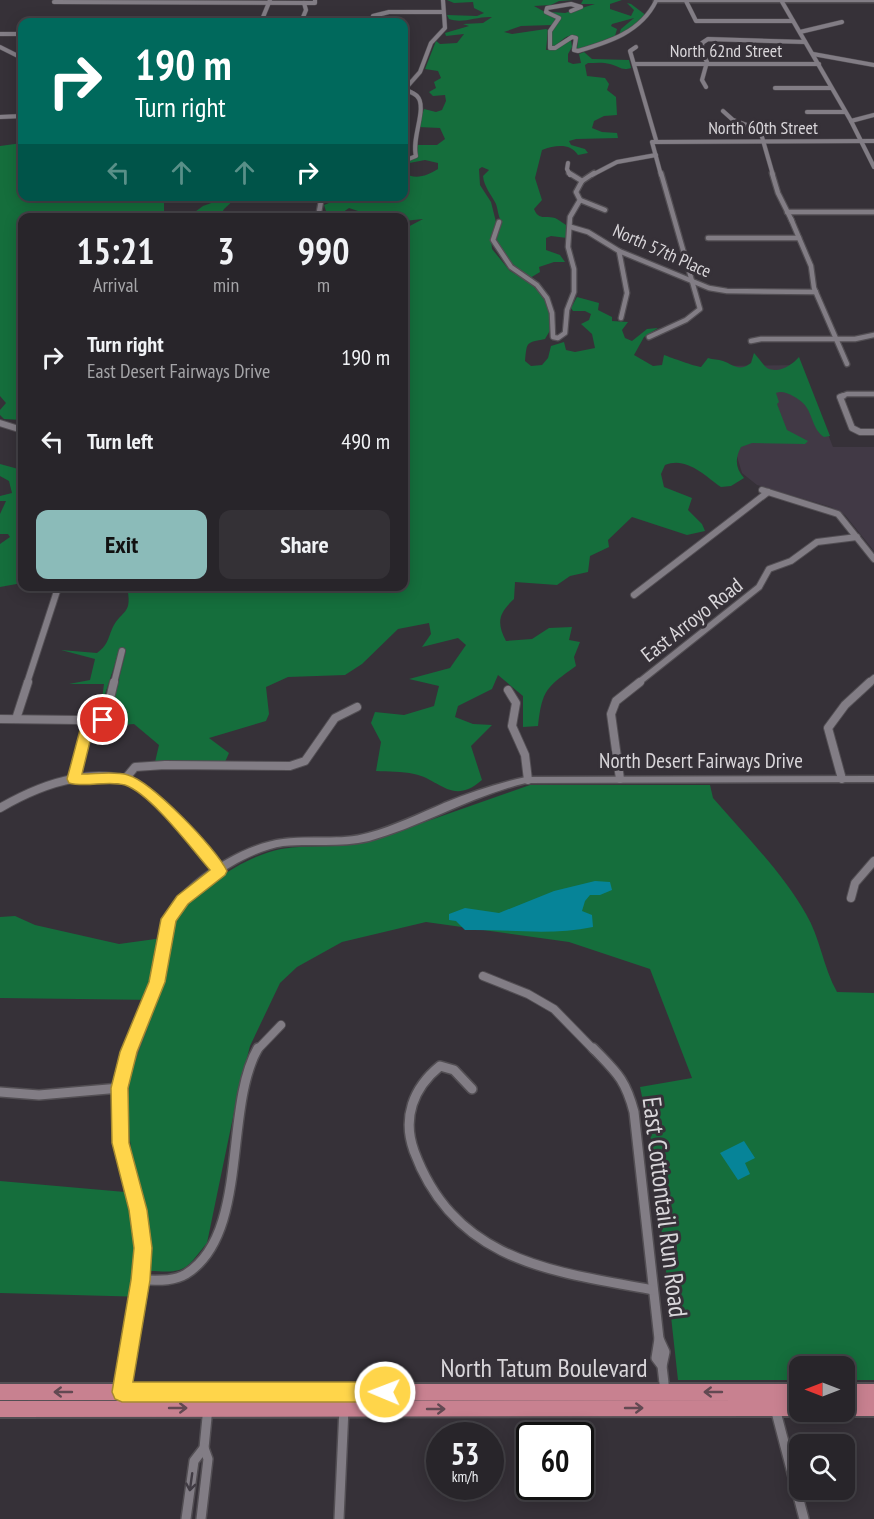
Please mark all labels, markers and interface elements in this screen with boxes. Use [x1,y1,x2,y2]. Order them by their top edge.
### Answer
text: 190 m [135,37,232,92]
street label: North 62nd Street [670,39,782,62]
icon: right [36,42,114,120]
text: Turn right [135,90,226,124]
street label: North 60th Street [708,116,818,139]
icon: left [102,156,135,189]
icon: ahead [165,156,198,189]
icon: ahead [228,156,261,189]
icon: right [291,156,324,189]
street label: North 57th Place [609,219,715,282]
text: 15:21 [77,227,154,274]
text: 3 [217,227,235,274]
text: 990 [298,227,349,274]
text: Arrival [93,272,138,298]
text: min [213,272,239,298]
text: m [317,272,330,298]
text: Turn right [87,330,164,358]
icon: right [36,341,69,374]
text: 190 m [341,343,390,371]
text: East Desert Fairways Drive [87,358,270,384]
icon: left [36,425,69,458]
text: Turn left [87,427,153,455]
text: 490 m [341,427,390,455]
button: Exit [36,510,207,579]
button: Share [219,510,390,579]
street label: East Arroyo Road [635,571,748,668]
pin [77,694,128,745]
icon: arrive [86,703,119,736]
street label: North Desert Fairways Drive [599,747,803,774]
street label: East Cottontail Run Road [636,1095,695,1319]
street label: North Tatum Boulevard [440,1351,648,1384]
north arrow [789,1356,855,1422]
map controls [789,1356,855,1500]
position arrow [353,1360,417,1424]
one-way arrow [54,1386,74,1398]
one-way arrow [703,1386,723,1398]
one-way arrow [624,1402,644,1414]
one-way arrow [167,1403,187,1414]
one-way arrow [425,1403,445,1415]
speed limit sign: 60 [516,1422,594,1500]
text: 53 [451,1434,479,1473]
button: search [789,1434,855,1500]
text: km/h [452,1467,478,1486]
one-way arrow [186,1472,197,1492]

